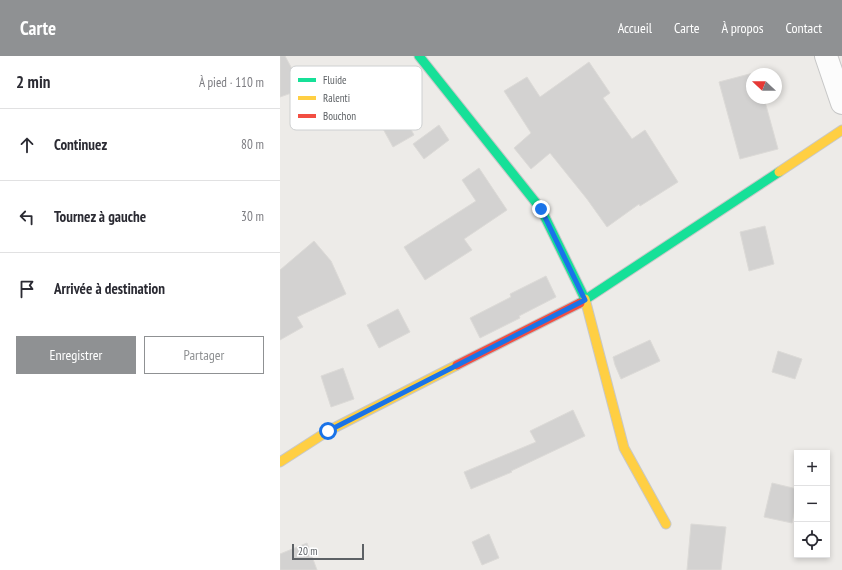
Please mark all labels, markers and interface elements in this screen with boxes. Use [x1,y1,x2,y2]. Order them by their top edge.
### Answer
text: Carte [20,16,56,40]
text: Accueil [618,19,652,37]
text: Carte [674,19,700,37]
text: À propos [722,19,764,37]
text: Contact [786,19,822,37]
legend [290,66,422,130]
north arrow [746,68,782,104]
text: 2 min [16,71,50,93]
text: Fluide [323,73,347,87]
text: À pied · 110 m [199,74,264,91]
text: Ralenti [323,91,350,105]
text: Bouchon [323,109,356,123]
icon: ahead [16,134,38,156]
text: Continuez [54,135,107,154]
text: 80 m [241,136,264,153]
route end [532,200,550,218]
icon: left [16,206,38,228]
text: Tournez à gauche [54,207,146,226]
text: 30 m [241,208,264,225]
icon: arrive [16,278,38,300]
text: Arrivée à destination [54,279,165,298]
button: Enregistrer [16,336,136,374]
button: Partager [144,336,264,374]
route start [319,422,337,440]
map controls [794,450,830,558]
button: + [794,450,830,486]
button: − [794,486,830,522]
button: locate [794,522,830,558]
scale bar [292,542,364,561]
text: 20 m [298,544,317,558]

